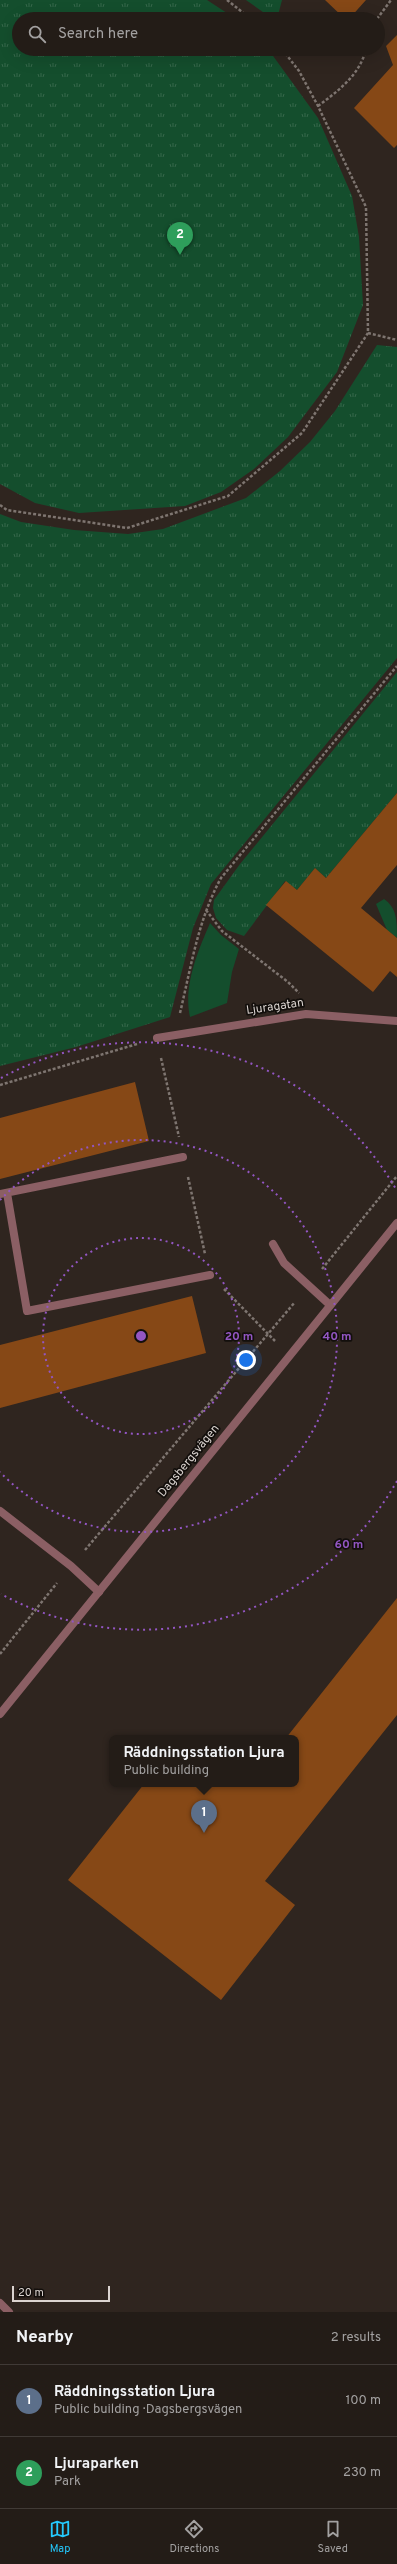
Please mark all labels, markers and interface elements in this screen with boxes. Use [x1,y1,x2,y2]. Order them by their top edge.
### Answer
search box [12,12,385,56]
icon: search [26,23,48,45]
text: Search here [58,25,138,44]
pin: 2 [167,222,193,255]
street label: Ljuragatan [245,995,305,1019]
centre of rings [134,1329,148,1343]
text: 20 m [225,1329,253,1345]
text: 40 m [322,1329,352,1345]
your location [236,1350,256,1370]
street label: Dagsbergsvägen [155,1421,223,1501]
text: 60 m [335,1537,363,1553]
popup [109,1735,299,1787]
text: Räddningsstation Ljura [123,1744,285,1763]
text: Public building [123,1763,209,1779]
pin: 1 [191,1800,217,1833]
scale bar [12,2284,110,2303]
text: 20 m [18,2286,44,2300]
text: Nearby [16,2327,73,2349]
text: 2 results [331,2330,381,2346]
text: Räddningsstation Ljura [54,2383,215,2402]
text: 1 [26,2393,32,2409]
text: 100 m [345,2393,381,2409]
text: Public building · Dagsbergsvägen [54,2402,242,2418]
text: Ljuraparken [54,2455,139,2474]
text: 2 [25,2465,33,2481]
text: 230 m [343,2465,381,2481]
text: Park [54,2474,81,2490]
tab: Map [49,2518,71,2556]
tab: Directions [169,2518,219,2556]
tab: Saved [318,2518,348,2556]

